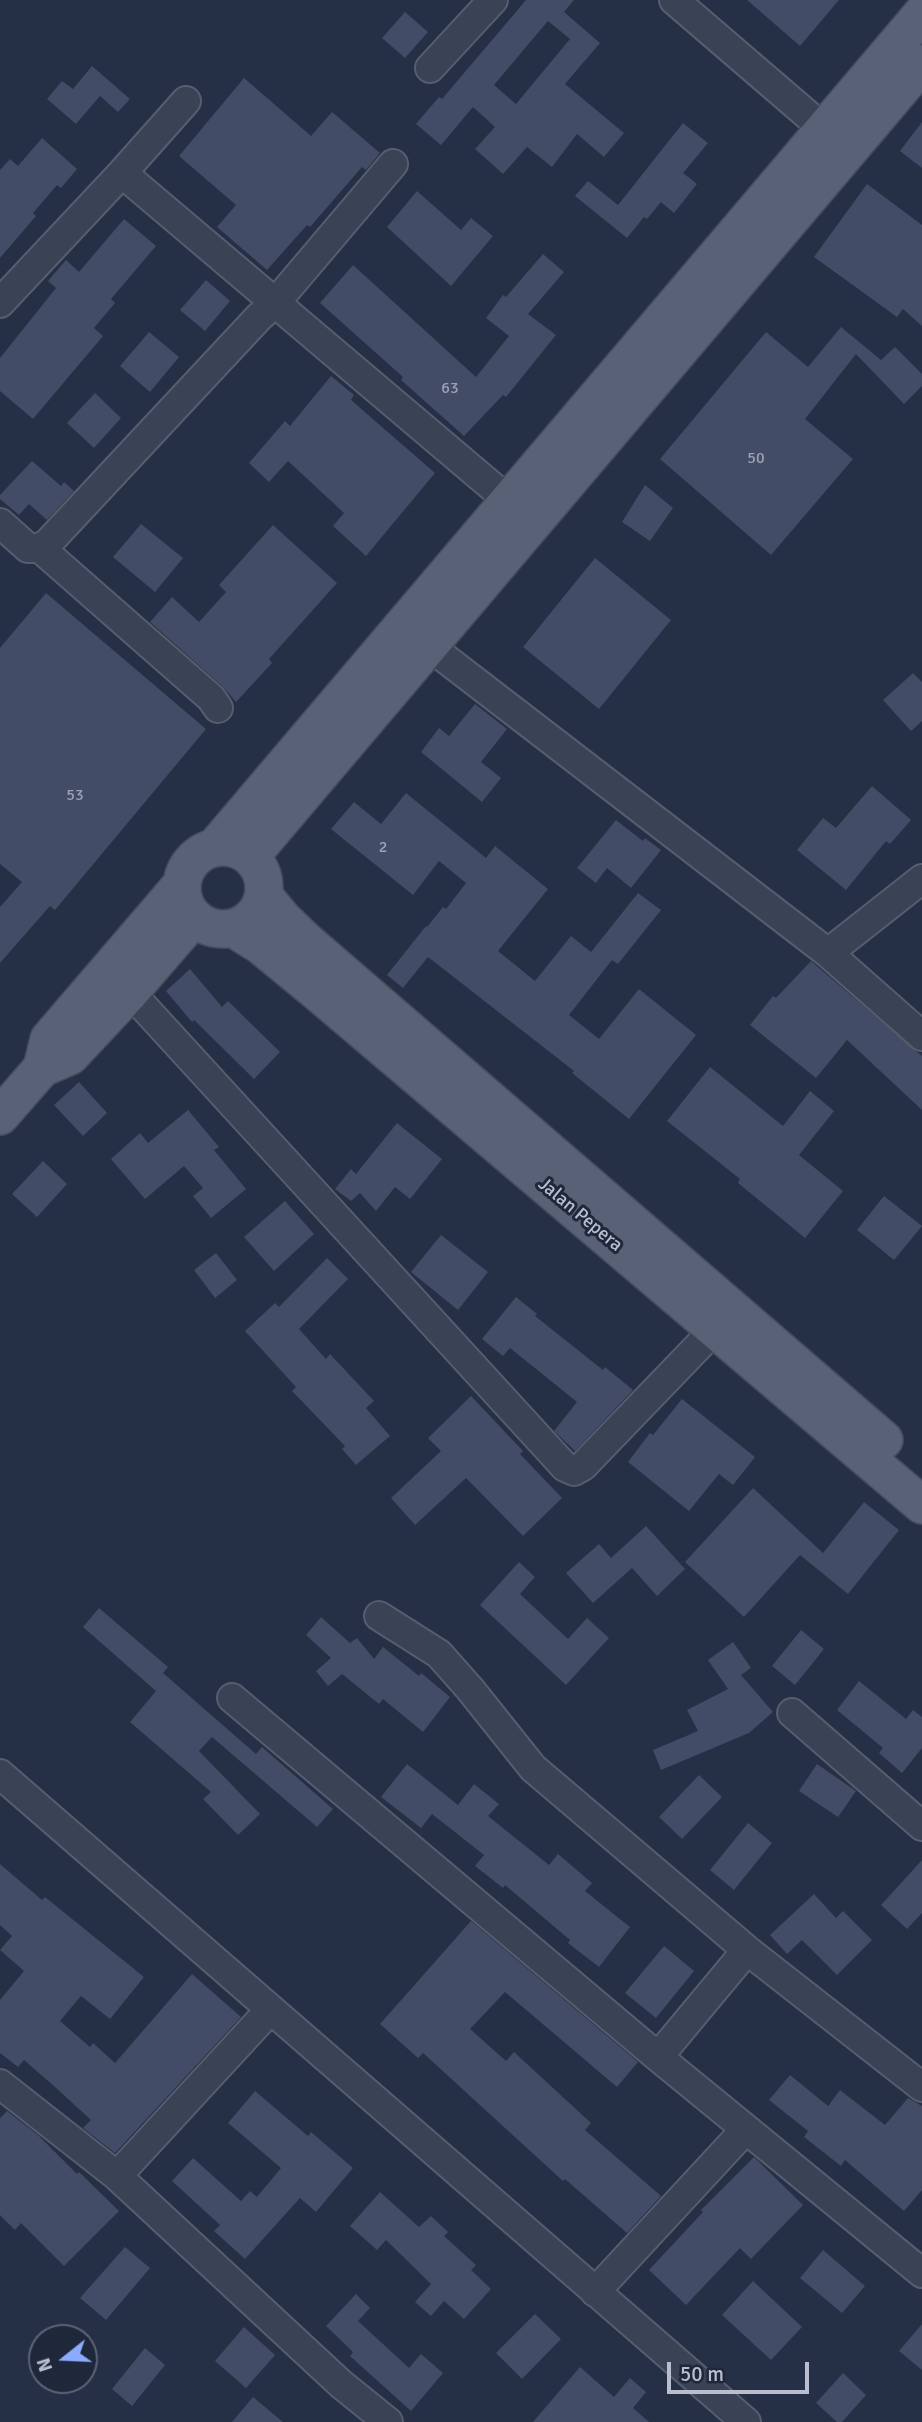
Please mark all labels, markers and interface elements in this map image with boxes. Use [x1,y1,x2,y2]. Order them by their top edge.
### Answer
house number: 63 [441,379,459,399]
house number: 50 [747,449,765,469]
house number: 53 [66,786,84,806]
house number: 2 [379,838,387,858]
street label: Jalan Pepera [533,1173,627,1257]
north arrow [28,2324,98,2394]
scale bar [670,2348,812,2392]
text: N [31,2355,58,2375]
text: 50 m [680,2361,724,2387]

